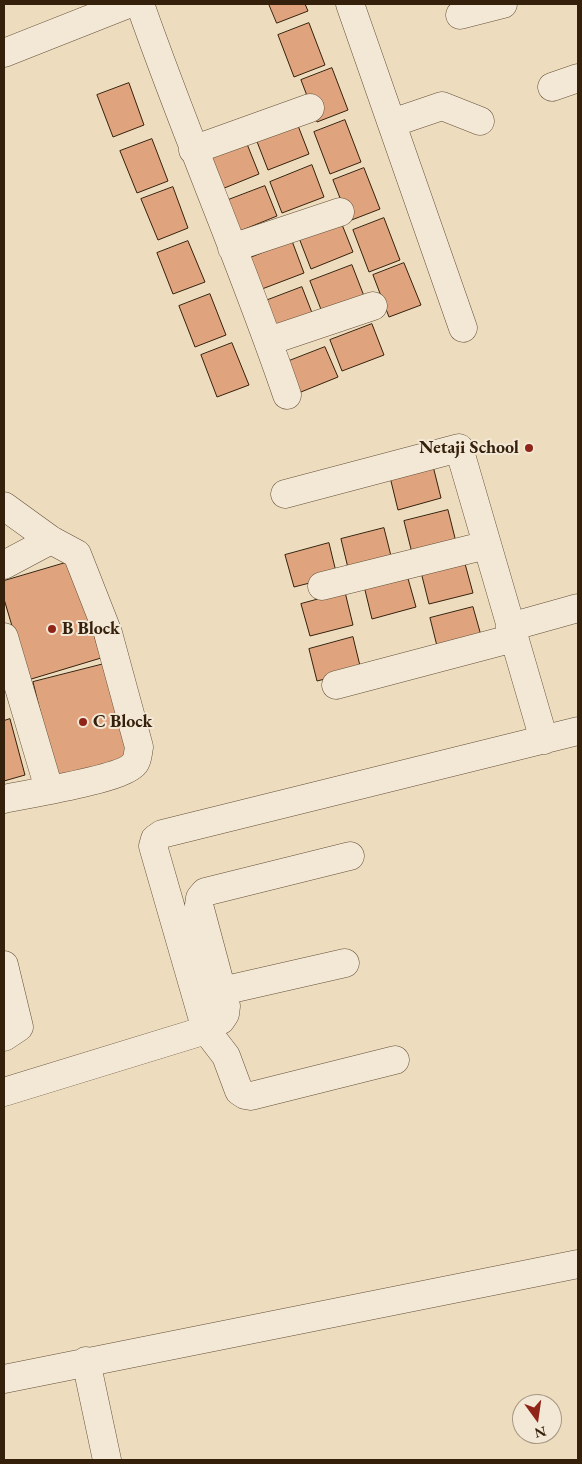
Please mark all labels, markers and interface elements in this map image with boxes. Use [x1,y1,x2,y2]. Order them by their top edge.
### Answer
place label: Netaji School [419,437,519,459]
marker: Netaji School [523,442,535,454]
place label: B Block [62,618,120,640]
marker: B Block [46,623,58,635]
place label: C Block [93,711,152,733]
marker: C Block [77,716,89,728]
north arrow [512,1394,562,1444]
text: N [533,1422,548,1443]

